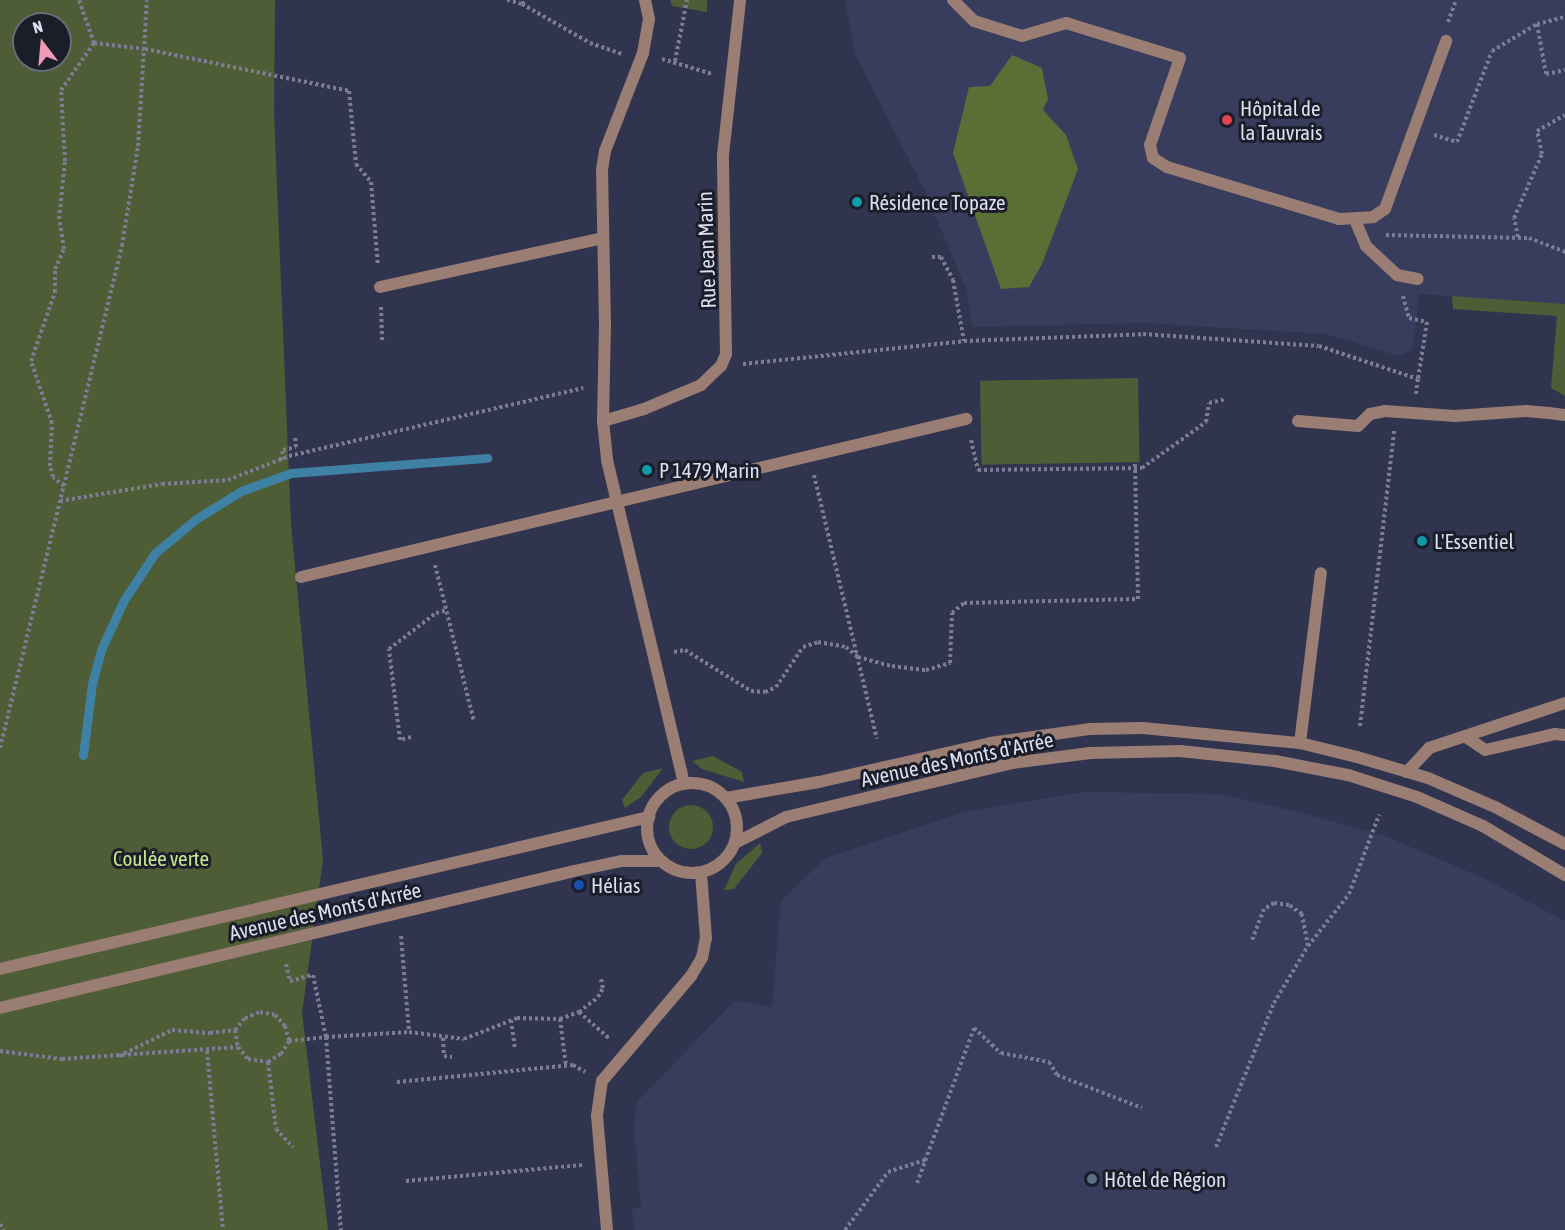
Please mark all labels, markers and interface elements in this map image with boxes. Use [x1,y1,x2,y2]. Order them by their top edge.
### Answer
north arrow [12,12,72,72]
text: N [31,17,45,37]
place label: Hôpital de la Tauvrais [1240,95,1322,145]
marker: Hôpital de la Tauvrais [1218,111,1236,129]
place label: Résidence Topaze [869,189,1006,215]
street label: Rue Jean Marin [691,191,721,309]
marker: Résidence Topaze [850,195,864,209]
place label: P 1479 Marin [659,457,760,483]
marker: P 1479 Marin [640,463,654,477]
place label: L'Essentiel [1434,528,1514,554]
marker: L'Essentiel [1415,534,1429,548]
street label: Avenue des Monts d'Arrée [858,726,1056,792]
park label: Coulée verte [113,845,209,871]
place label: Hélias [591,872,640,898]
street label: Avenue des Monts d'Arrée [227,877,423,945]
marker: Hélias [572,878,586,892]
place label: Hôtel de Région [1104,1166,1226,1192]
marker: Hôtel de Région [1085,1172,1099,1186]

